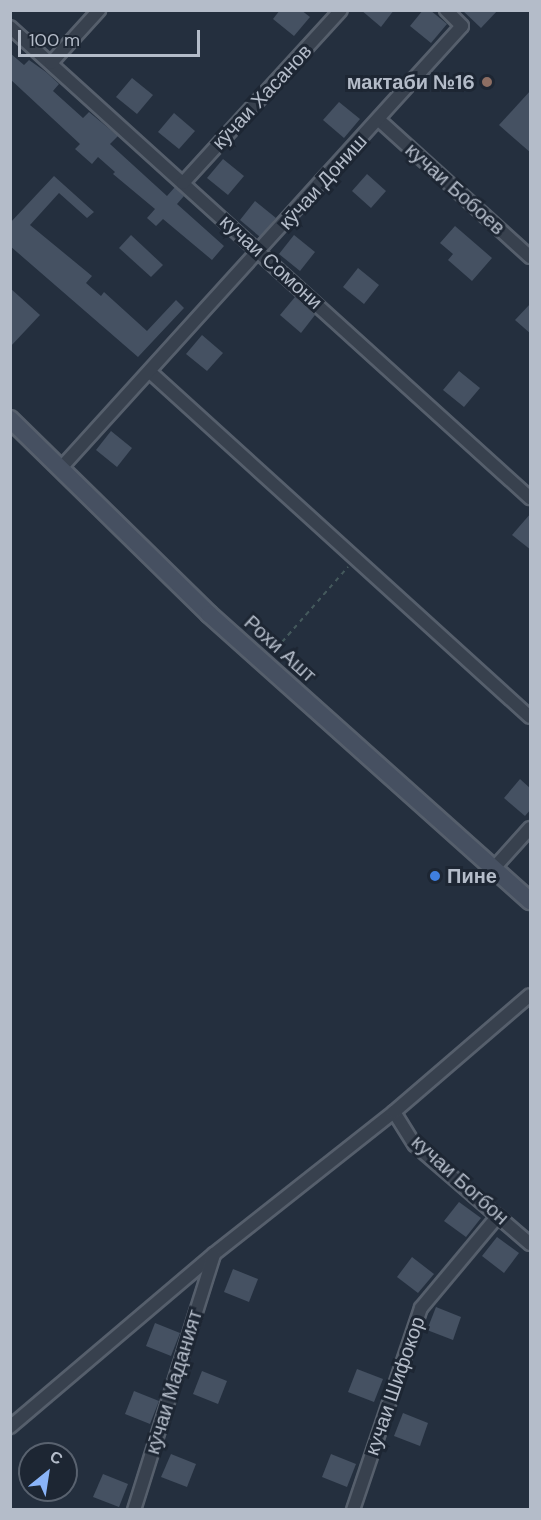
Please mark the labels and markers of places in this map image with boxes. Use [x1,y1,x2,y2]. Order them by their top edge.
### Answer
place label: мактаби №16 [347,70,475,94]
marker: мактаби №16 [480,75,494,89]
place label: Пине [447,864,497,888]
marker: Пине [428,869,442,883]

